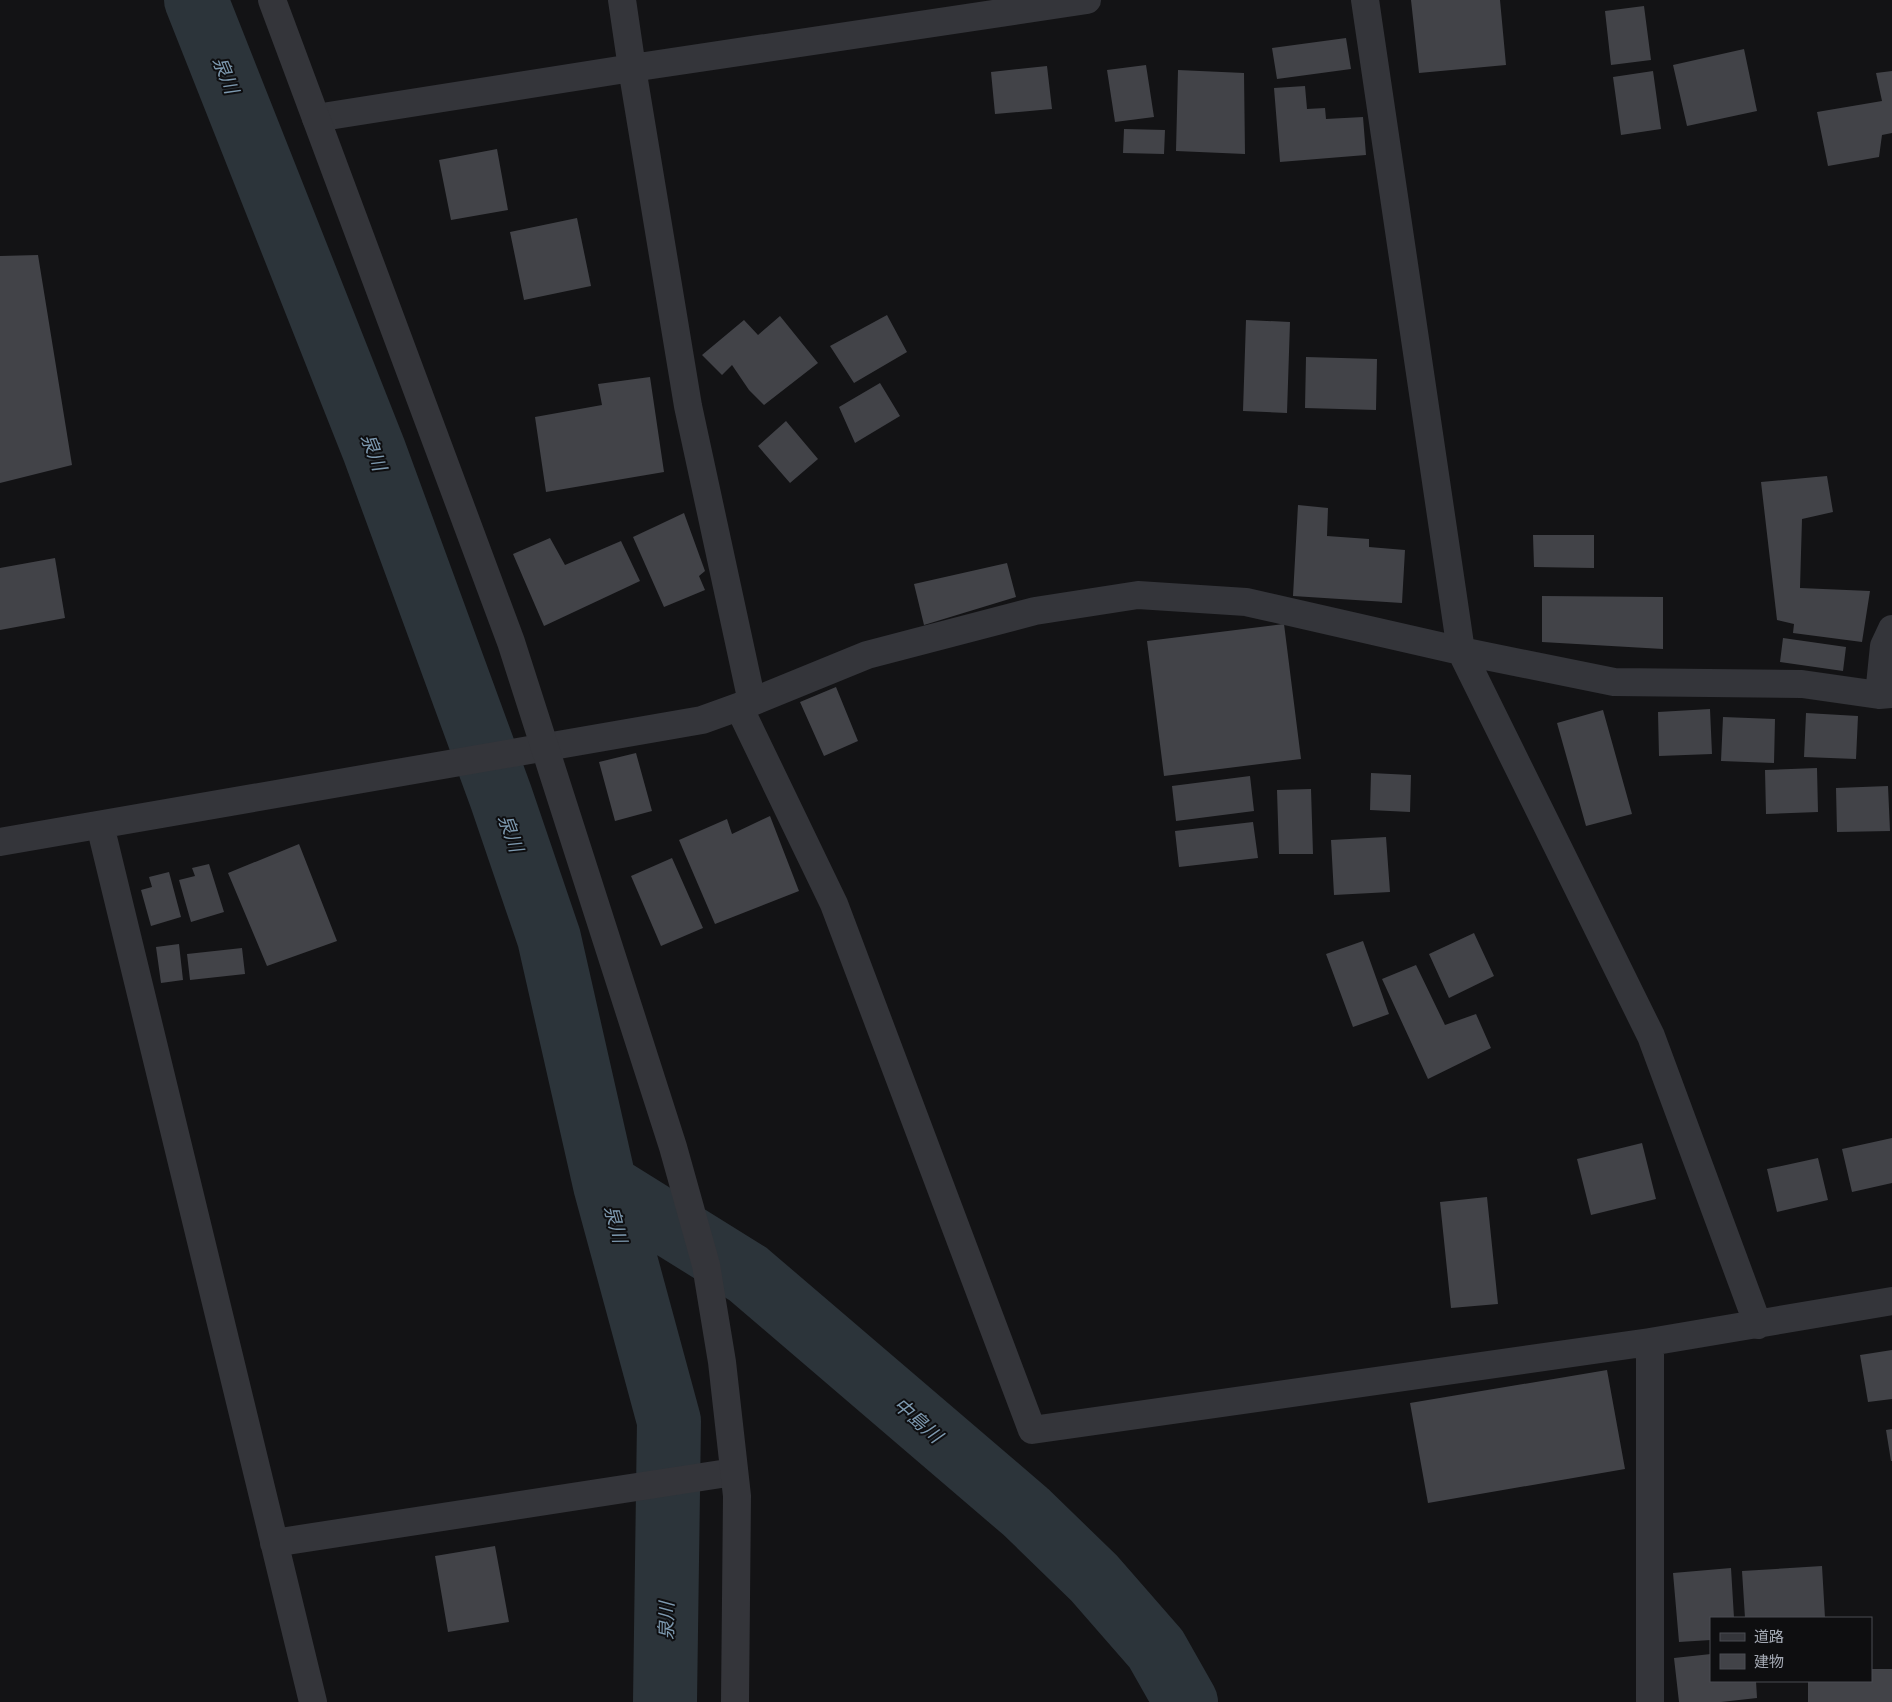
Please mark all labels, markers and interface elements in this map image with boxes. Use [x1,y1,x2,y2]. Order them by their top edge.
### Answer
water label: 泉川 [207,53,246,99]
water label: 泉川 [355,430,394,476]
water label: 泉川 [492,811,530,857]
water label: 泉川 [599,1202,634,1248]
water label: 中島川 [888,1391,950,1450]
water label: 泉川 [653,1600,679,1640]
legend [1710,1617,1872,1682]
text: 道路 [1754,1626,1784,1647]
text: 建物 [1754,1651,1784,1672]

